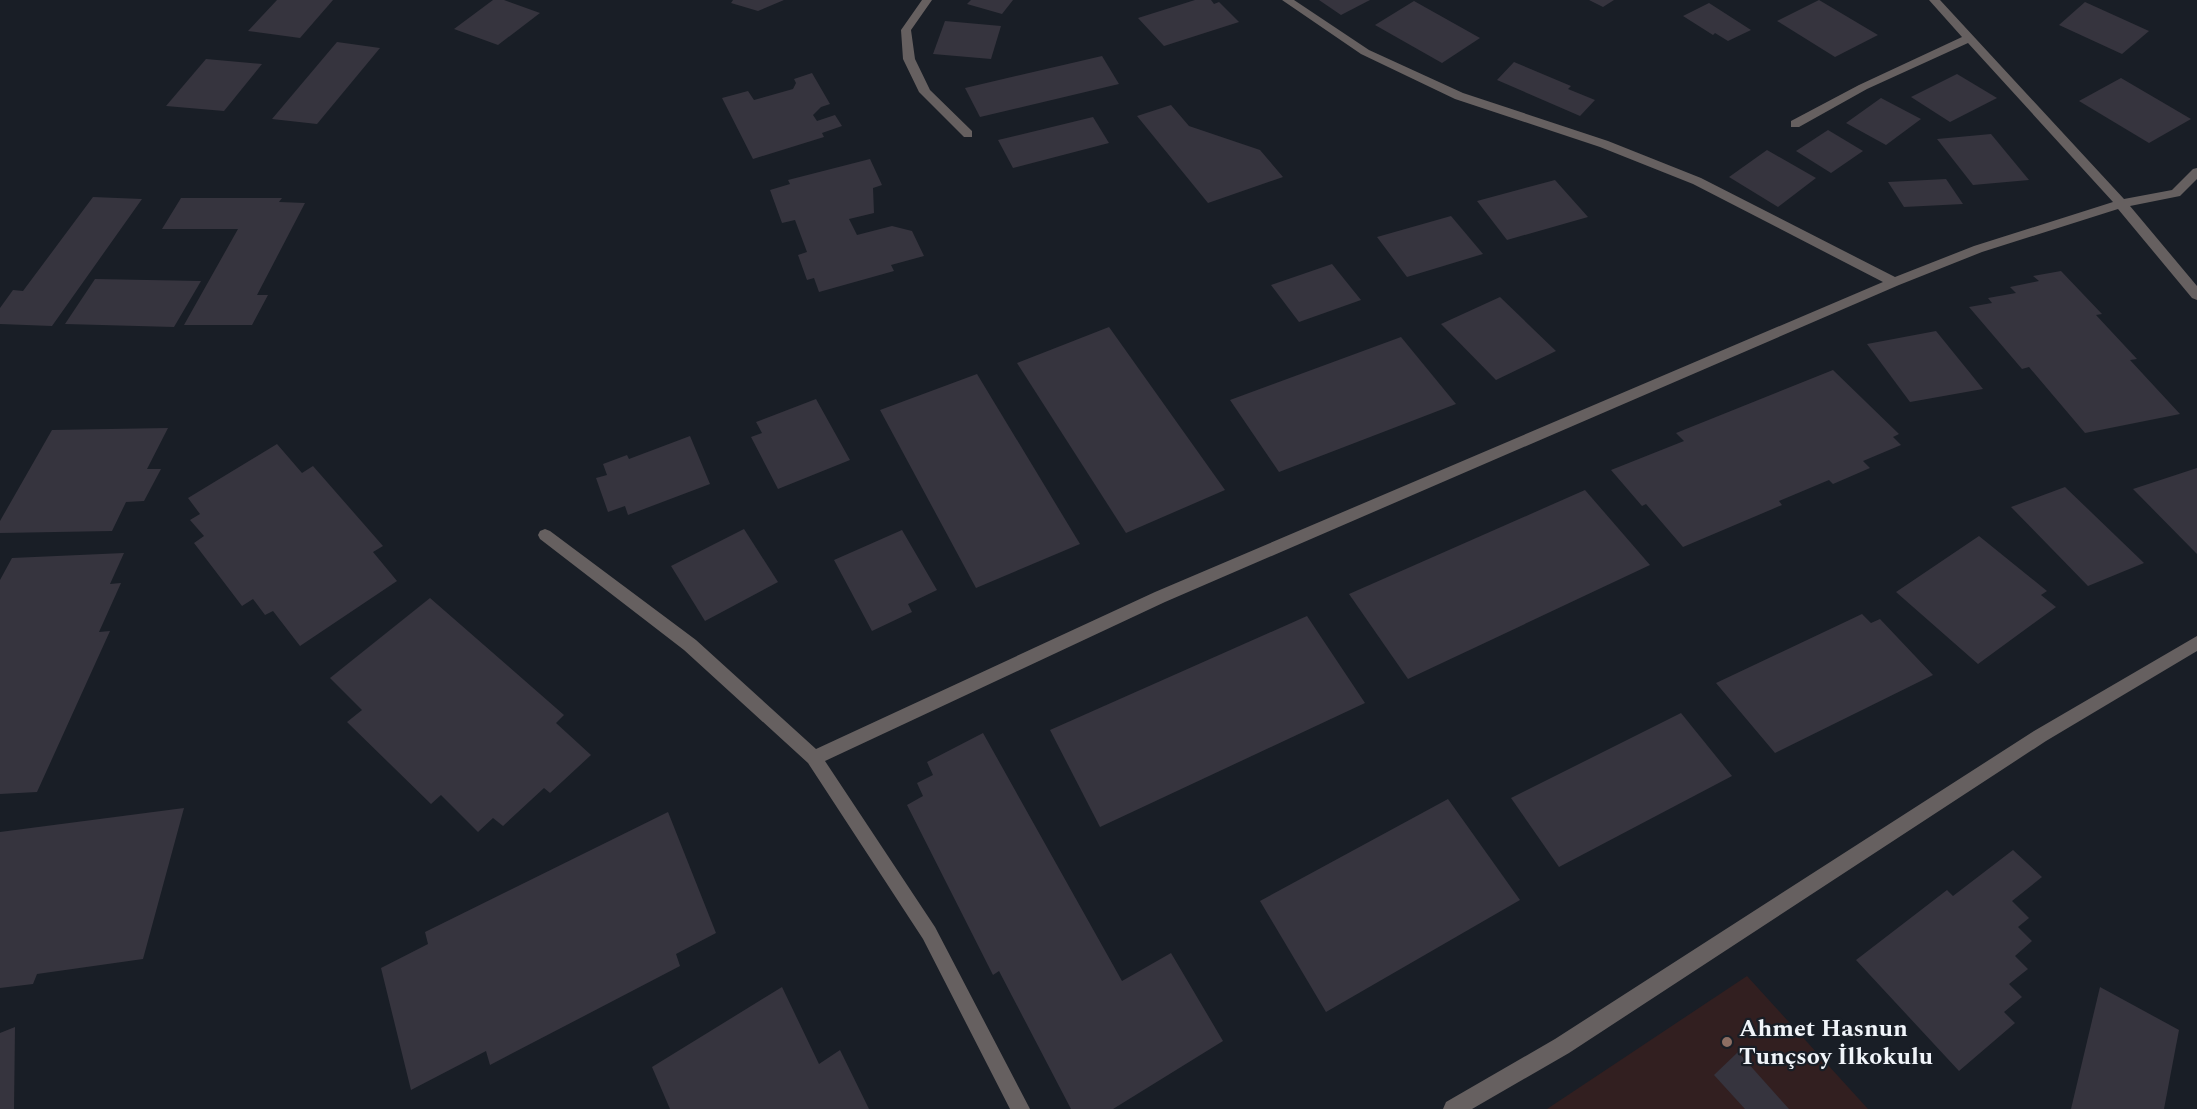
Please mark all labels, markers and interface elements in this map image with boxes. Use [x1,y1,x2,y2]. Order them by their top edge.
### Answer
place label: Ahmet Hasnun Tunçsoy İlkokulu [1739,1011,1933,1075]
marker: Ahmet Hasnun Tunçsoy İlkokulu [1720,1035,1734,1049]

